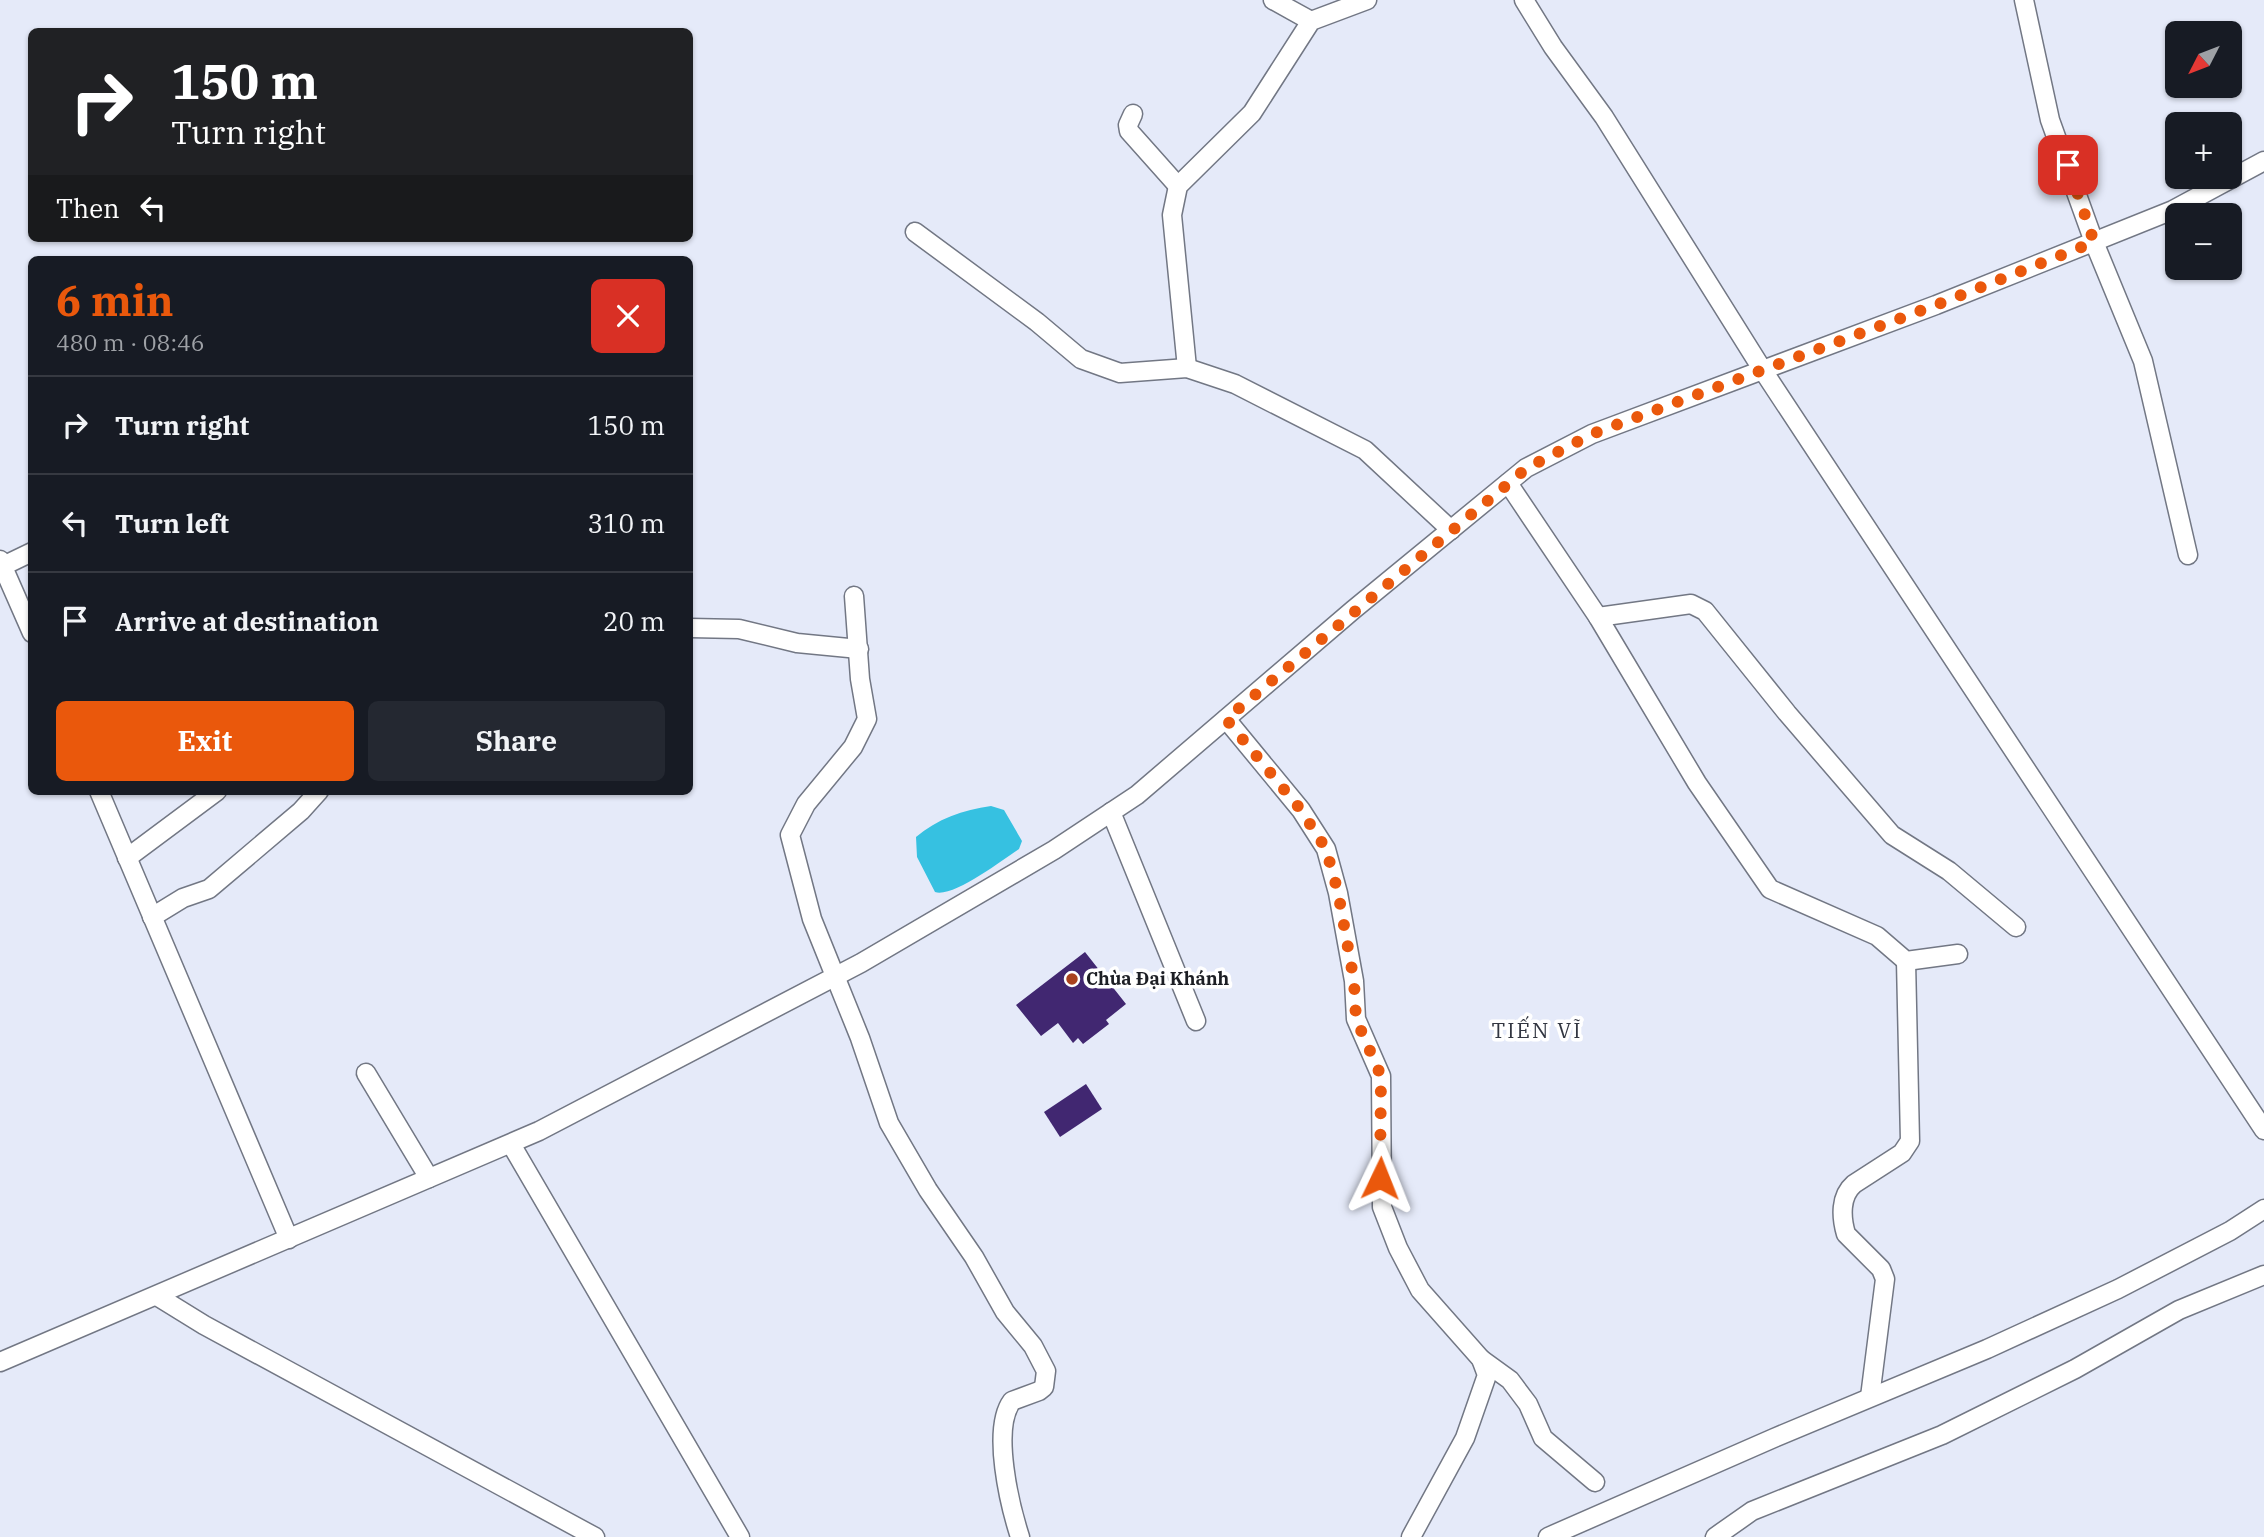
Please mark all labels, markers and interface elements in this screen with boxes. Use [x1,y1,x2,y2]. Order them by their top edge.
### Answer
north arrow [2165,21,2242,98]
map controls [2165,21,2242,280]
text: 150 m [171,49,318,112]
icon: right [56,56,147,147]
text: Turn right [171,111,326,153]
button: + [2165,112,2242,189]
pin [2038,135,2098,195]
icon: arrive [2049,146,2087,184]
icon: left [134,189,172,227]
text: Then [56,191,120,225]
button: − [2165,203,2242,280]
text: 6 min [56,273,174,328]
button: close [591,279,665,353]
text: 480 m · 08:46 [56,327,205,357]
icon: right [56,406,94,444]
text: Turn right [115,408,249,442]
text: 150 m [587,408,665,442]
icon: left [56,504,94,542]
text: Turn left [115,506,229,540]
text: 310 m [587,506,665,540]
icon: arrive [56,602,94,640]
text: Arrive at destination [115,604,379,638]
text: 20 m [603,604,665,638]
button: Exit [56,701,354,781]
button: Share [368,701,665,781]
place label: Chùa Đại Khánh [1086,967,1230,990]
marker: Chùa Đại Khánh [1064,971,1080,987]
district label: TIẾN VĨ [1492,1015,1582,1044]
position arrow [1343,1141,1417,1215]

